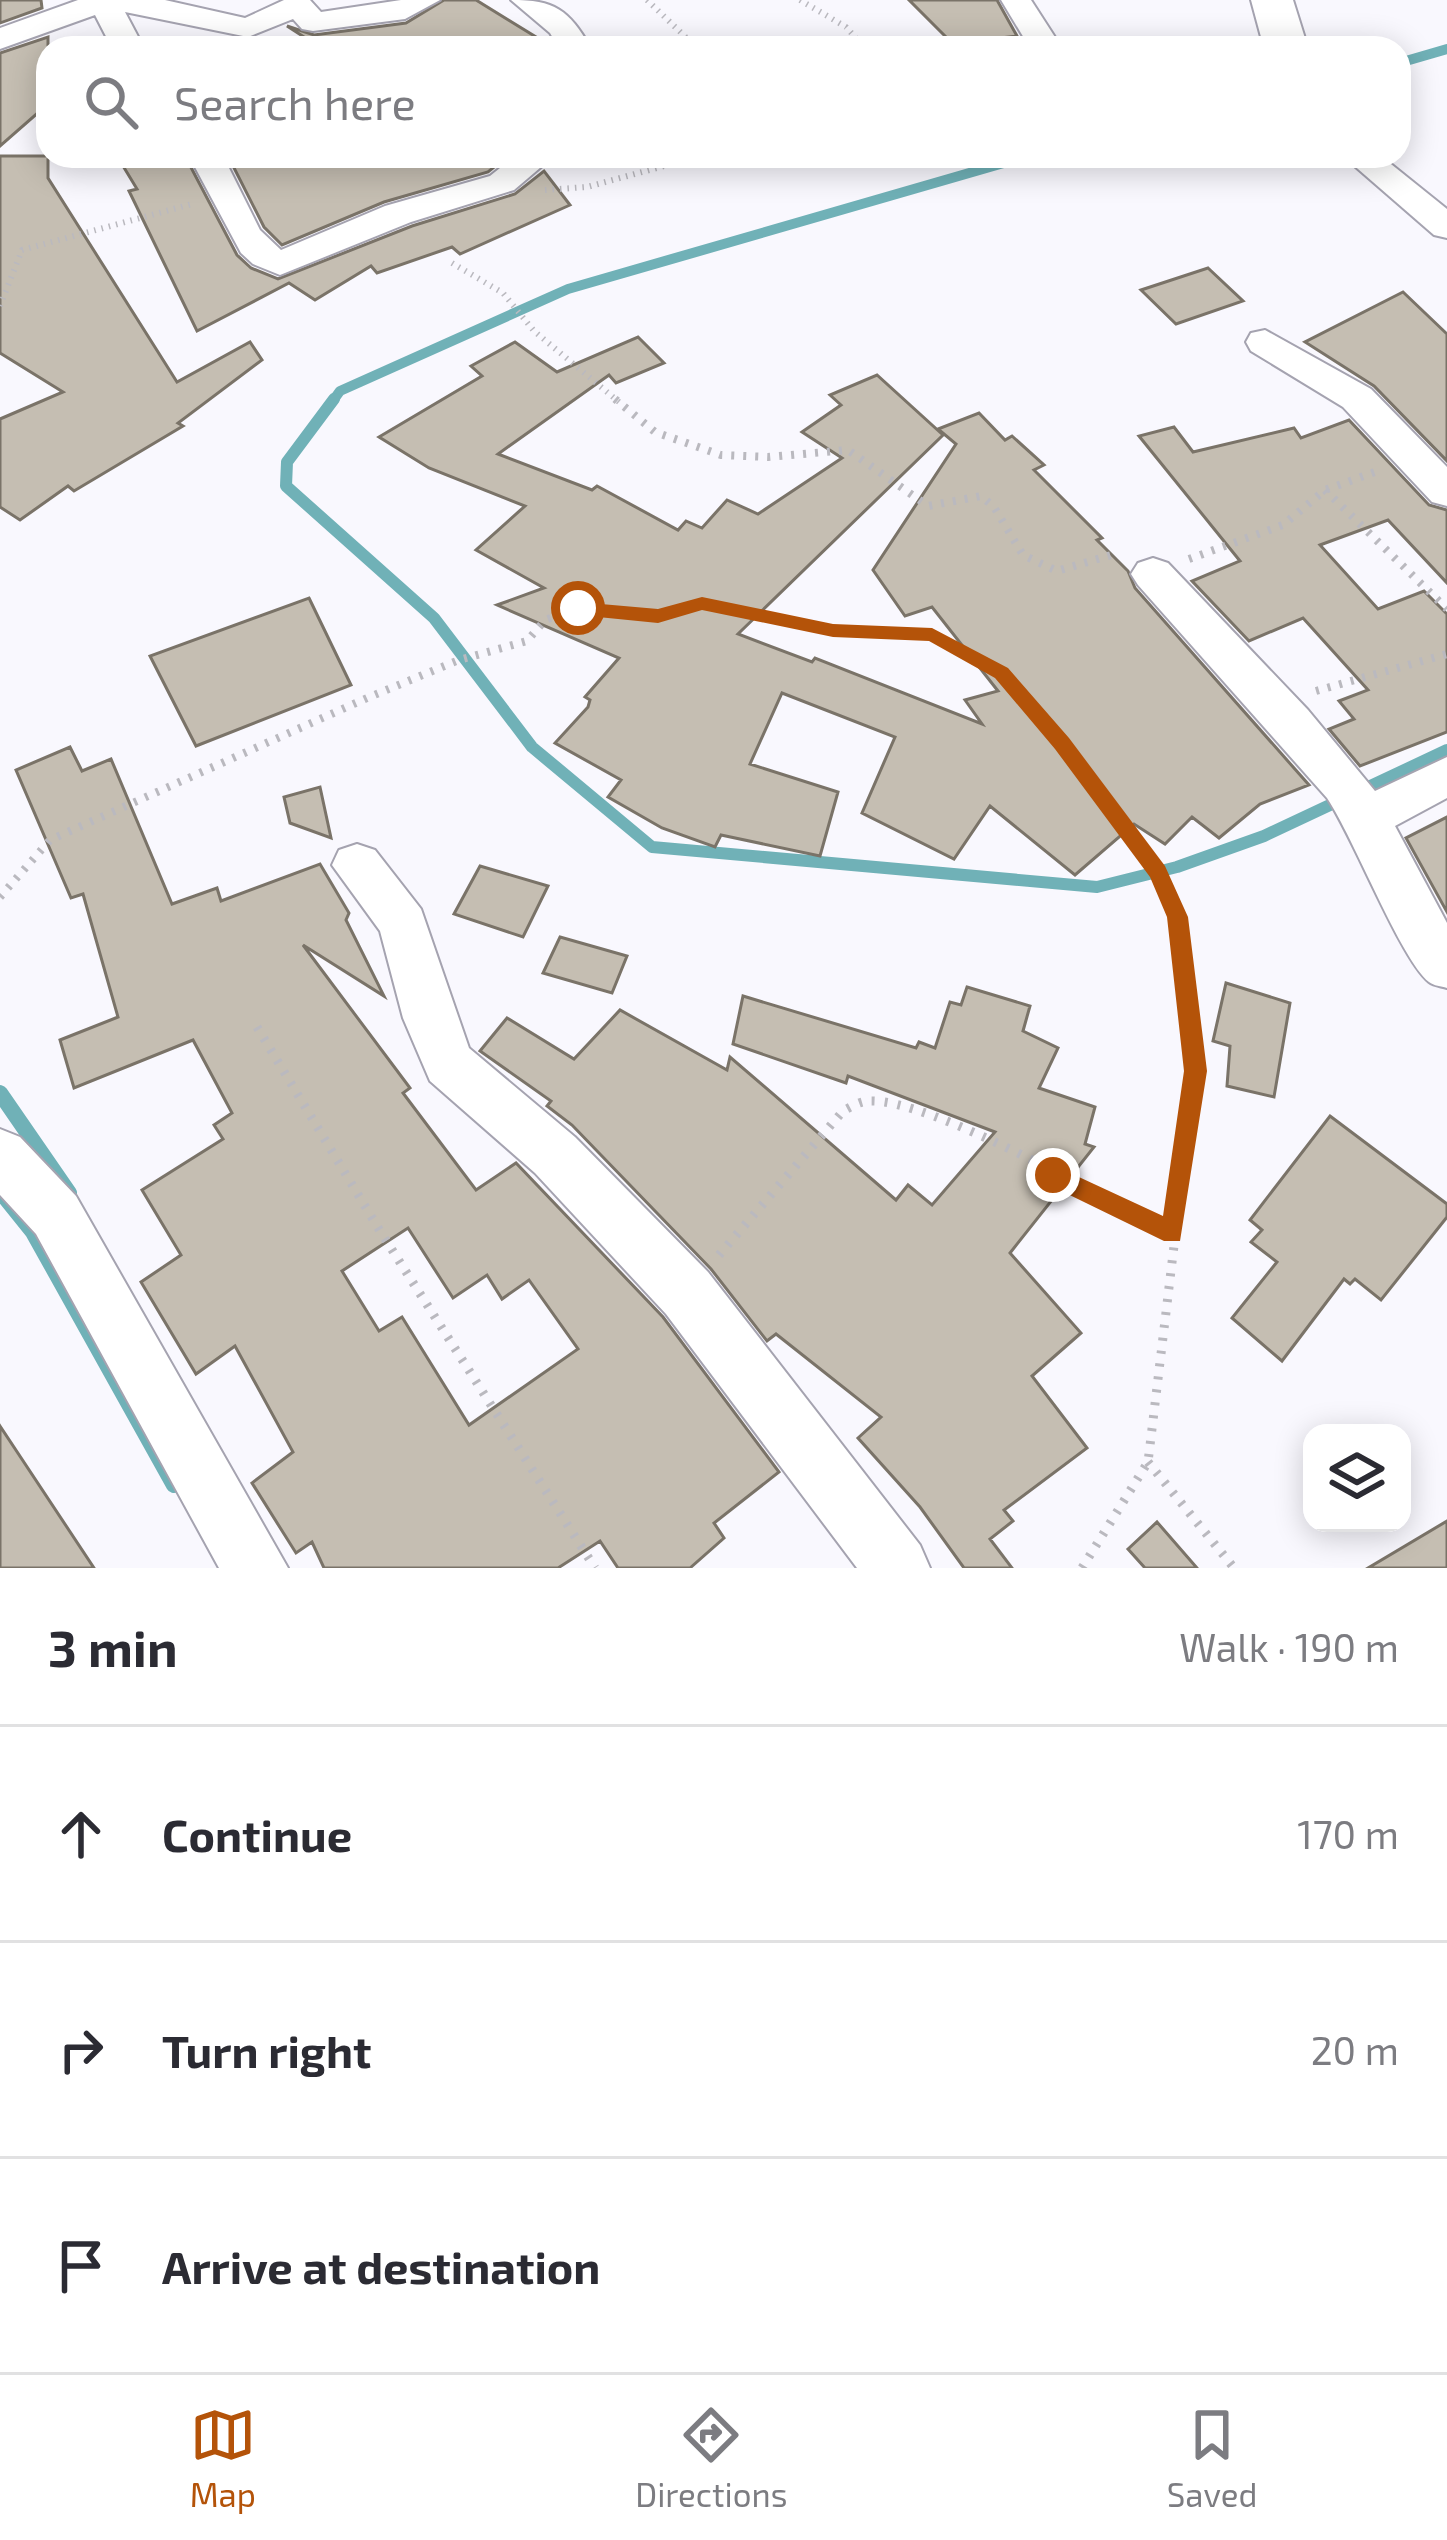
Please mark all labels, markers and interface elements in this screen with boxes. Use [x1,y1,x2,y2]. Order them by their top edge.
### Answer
search box [36,36,1411,168]
icon: search [78,69,144,135]
text: Search here [174,75,416,129]
route start [551,581,605,635]
route end [1026,1148,1080,1202]
map controls [1303,1424,1411,1532]
button: layers [1303,1424,1411,1532]
text: 3 min [48,1616,178,1677]
text: Walk · 190 m [1179,1623,1399,1670]
icon: ahead [48,1801,114,1867]
text: Continue [162,1807,352,1861]
text: 170 m [1297,1810,1399,1857]
icon: right [48,2017,114,2083]
text: Turn right [162,2023,371,2077]
text: 20 m [1311,2026,1399,2073]
icon: arrive [48,2233,114,2299]
text: Arrive at destination [162,2239,600,2293]
tab: Map [190,2402,256,2514]
tab: Directions [635,2402,787,2514]
tab: Saved [1167,2402,1257,2514]

